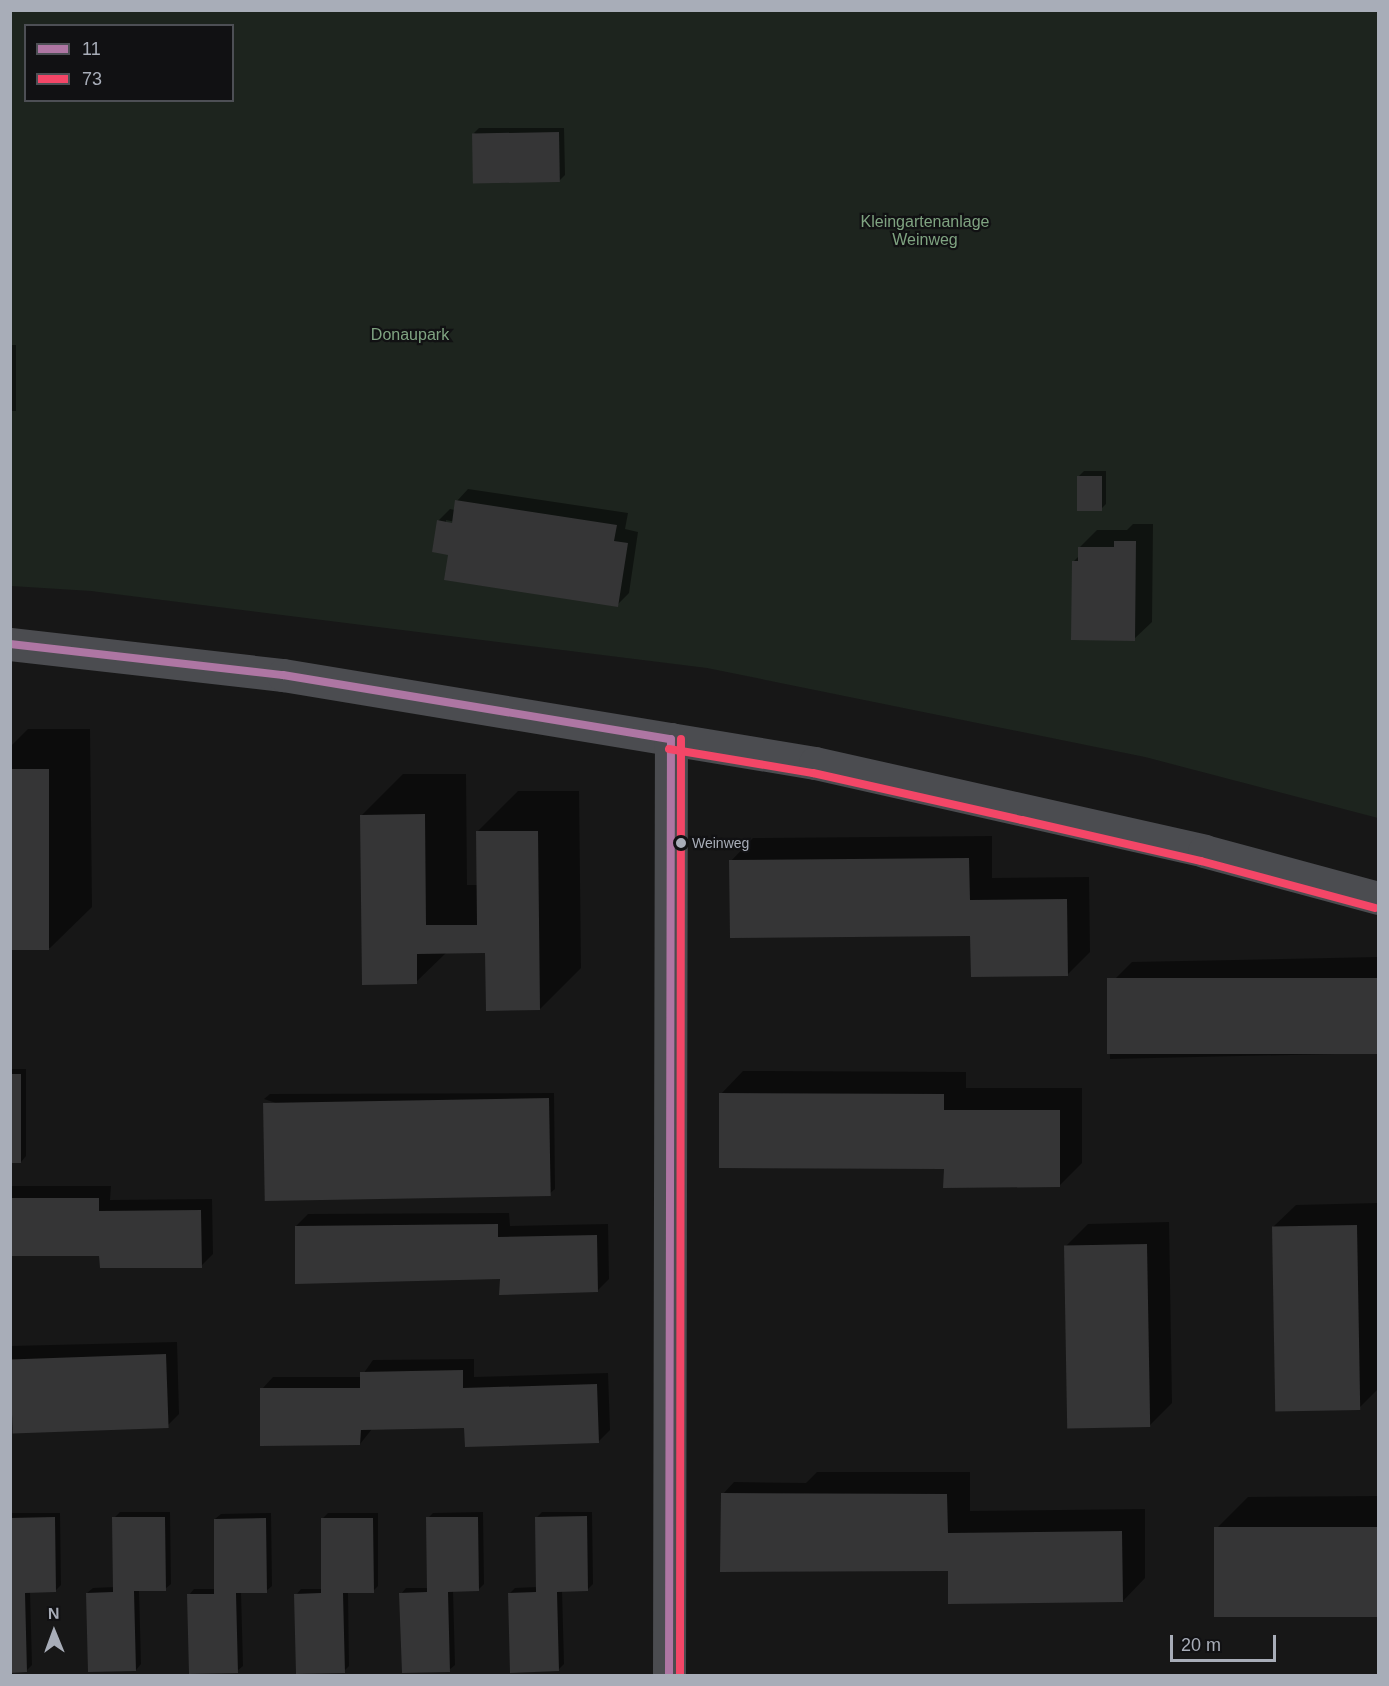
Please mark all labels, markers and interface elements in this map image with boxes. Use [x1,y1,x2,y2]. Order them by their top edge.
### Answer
legend [24,24,234,102]
text: 11 [82,39,101,59]
text: 73 [82,69,102,89]
park label: Kleingartenanlage Weinweg [861,212,989,250]
park label: Donaupark [371,325,449,345]
place label: Weinweg [692,835,749,851]
marker: Weinweg [675,837,687,849]
north arrow [24,1602,84,1662]
text: N [48,1605,60,1622]
scale bar [1173,1623,1280,1661]
text: 20 m [1181,1635,1221,1655]

